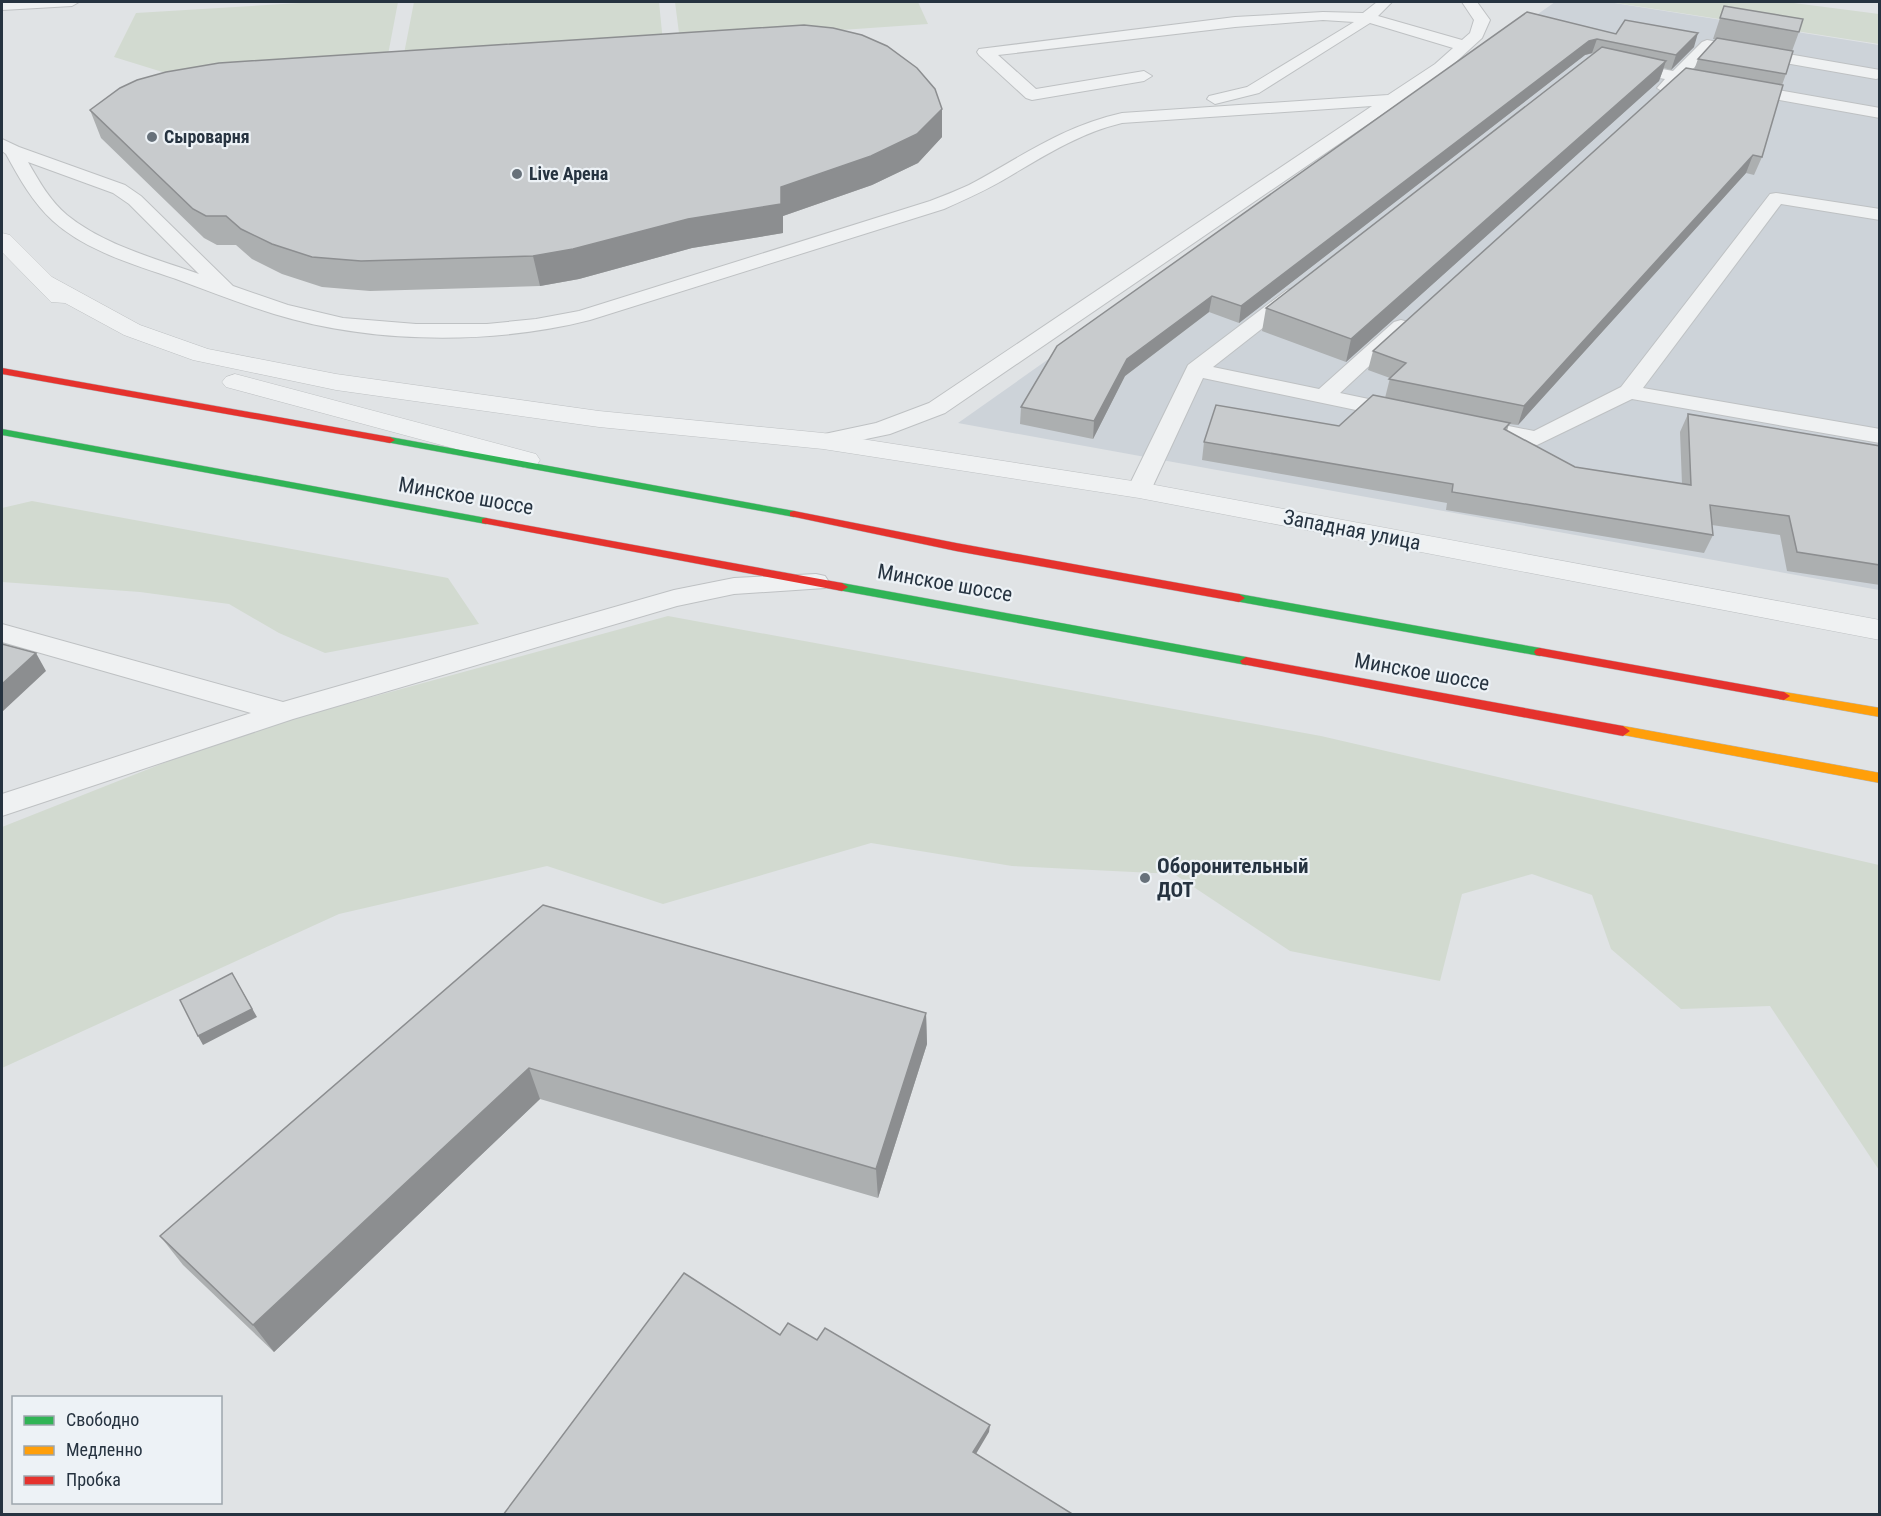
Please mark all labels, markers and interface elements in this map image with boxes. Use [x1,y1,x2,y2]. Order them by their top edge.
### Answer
place label: Сыроварня [164,126,250,147]
marker: Сыроварня [145,130,159,144]
place label: Live Арена [529,163,608,184]
marker: Live Арена [510,167,524,181]
street label: Минское шоссе [397,472,535,520]
street label: Западная улица [1281,505,1423,555]
street label: Минское шоссе [876,559,1014,607]
street label: Минское шоссе [1353,648,1491,696]
place label: Оборонительный ДОТ [1157,854,1309,902]
marker: Оборонительный ДОТ [1138,871,1152,885]
legend [12,1396,222,1504]
text: Свободно [66,1409,139,1430]
text: Медленно [66,1439,143,1460]
text: Пробка [66,1469,121,1490]

